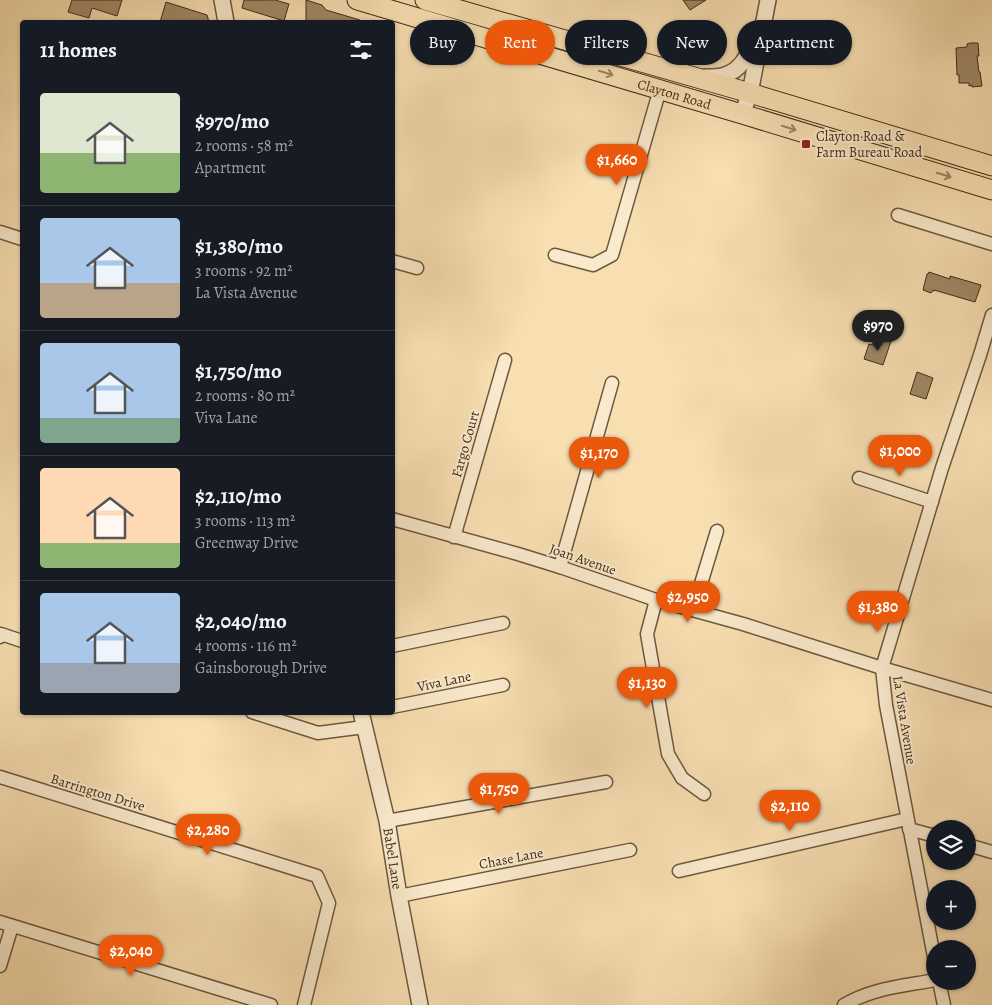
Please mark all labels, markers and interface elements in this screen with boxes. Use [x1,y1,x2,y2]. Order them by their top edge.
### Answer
chip: Buy [410,20,475,65]
chip: Rent [485,20,555,65]
chip: Filters [565,20,647,65]
chip: New [657,20,727,65]
chip: Apartment [737,20,852,65]
text: 11 homes [40,36,117,64]
icon: filters [347,36,375,64]
one-way arrow [597,69,613,79]
street label: Clayton Road [635,75,714,114]
text: $970/mo [195,107,269,135]
icon: home [80,113,140,173]
one-way arrow [780,123,796,133]
place label: Clayton Road & Farm Bureau Road [816,127,923,162]
text: 2 rooms · 58 m² [195,135,293,157]
marker: Clayton Road & Farm Bureau Road [800,138,812,150]
pin: $1,660 [576,144,658,186]
text: $1,660 [597,149,637,171]
text: Apartment [195,157,266,179]
one-way arrow [936,171,952,181]
text: $1,380/mo [195,232,283,260]
icon: home [80,238,140,298]
text: 3 rooms · 92 m² [195,260,293,282]
text: La Vista Avenue [195,282,297,304]
pin: $970 [848,310,908,352]
text: $970 [863,315,893,337]
text: $1,750/mo [195,357,282,385]
icon: home [80,363,140,423]
text: 2 rooms · 80 m² [195,385,295,407]
text: Viva Lane [195,407,258,429]
street label: Fargo Court [447,408,484,480]
pin: $1,000 [859,434,941,477]
pin: $1,170 [558,436,640,479]
text: $1,000 [879,440,921,462]
text: $1,170 [580,442,618,464]
text: $2,110/mo [195,482,282,510]
icon: home [80,488,140,548]
text: 3 rooms · 113 m² [195,510,295,532]
text: Greenway Drive [195,532,299,554]
street label: Joan Avenue [547,539,619,580]
pin: $2,950 [647,580,729,623]
text: $2,950 [667,586,709,608]
pin: $1,380 [837,590,919,633]
text: $1,380 [858,596,898,618]
text: $2,040/mo [195,607,287,635]
icon: home [80,613,140,673]
text: 4 rooms · 116 m² [195,635,297,657]
text: Gainsborough Drive [195,657,327,679]
pin: $1,130 [606,666,688,709]
street label: Viva Lane [414,667,473,697]
text: $1,130 [628,672,666,694]
street label: La Vista Avenue [888,674,921,766]
street label: Barrington Drive [48,769,147,816]
pin: $1,750 [458,772,540,815]
text: $1,750 [479,778,519,800]
pin: $2,110 [749,790,831,832]
text: $2,110 [771,795,810,817]
pin: $2,280 [167,814,249,856]
text: $2,280 [187,819,229,841]
map controls [926,820,976,990]
button: layers [926,820,976,870]
street label: Babel Lane [378,826,407,891]
street label: Chase Lane [477,843,545,874]
button: + [926,880,976,930]
pin: $2,040 [90,934,172,977]
text: $2,040 [109,940,153,962]
button: − [926,940,976,990]

